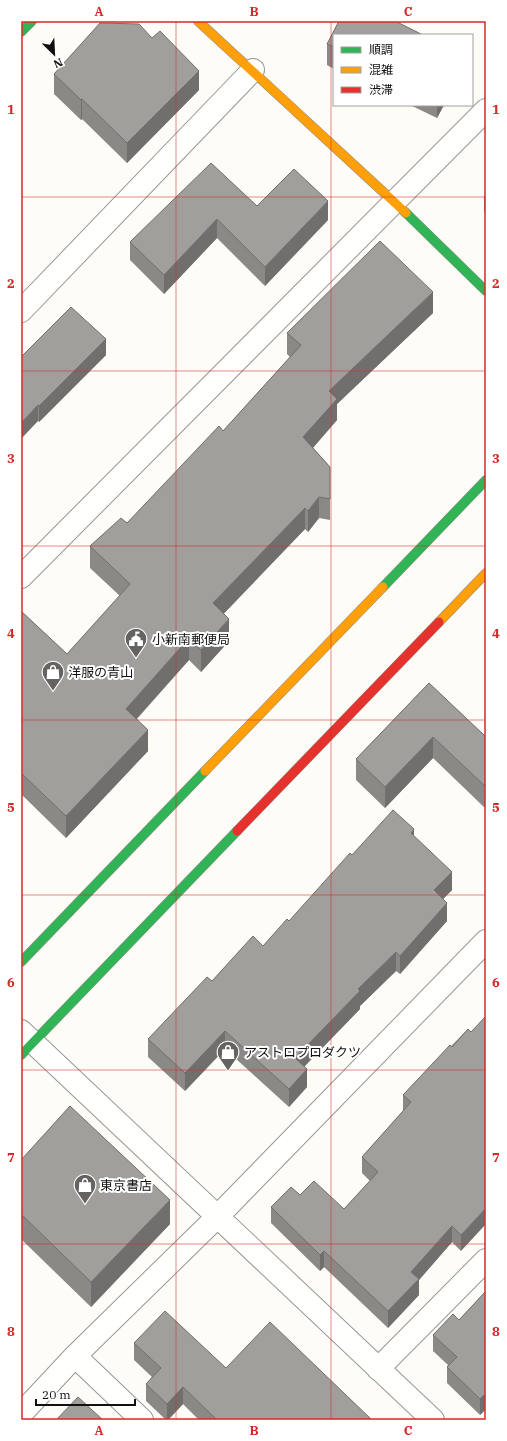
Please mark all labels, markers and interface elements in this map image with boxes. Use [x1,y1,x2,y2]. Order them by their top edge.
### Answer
text: A [94,3,104,20]
text: B [249,3,259,20]
text: C [404,3,413,20]
north arrow [34,34,74,74]
legend [333,34,473,106]
text: 順調 [369,42,393,57]
text: N [51,55,65,71]
text: 混雑 [369,62,393,77]
text: 渋滞 [369,82,393,97]
text: 1 [7,101,15,118]
text: 1 [492,101,500,118]
text: 2 [7,275,15,292]
text: 2 [492,275,500,292]
text: 3 [7,450,15,467]
text: 3 [492,450,500,467]
text: 4 [7,625,15,642]
text: 4 [492,625,500,642]
public building icon: 小新南郵便局 [123,626,149,659]
place label: 小新南郵便局 [152,631,230,648]
shop icon: 洋服の青山 [40,659,66,692]
place label: 洋服の青山 [68,664,133,681]
text: 5 [7,799,15,816]
text: 5 [492,799,500,816]
text: 6 [7,974,15,991]
text: 6 [492,974,500,991]
shop icon: アストロプロダクツ [215,1039,241,1072]
place label: アストロプロダクツ [244,1044,361,1061]
text: 7 [7,1149,15,1166]
text: 7 [492,1149,500,1166]
shop icon: 東京書店 [72,1172,98,1205]
place label: 東京書店 [100,1177,152,1194]
text: 8 [7,1323,15,1340]
text: 8 [492,1323,500,1340]
scale bar [36,1381,135,1407]
text: 20 m [42,1387,71,1402]
text: A [94,1422,104,1439]
text: B [249,1422,259,1439]
text: C [404,1422,413,1439]

